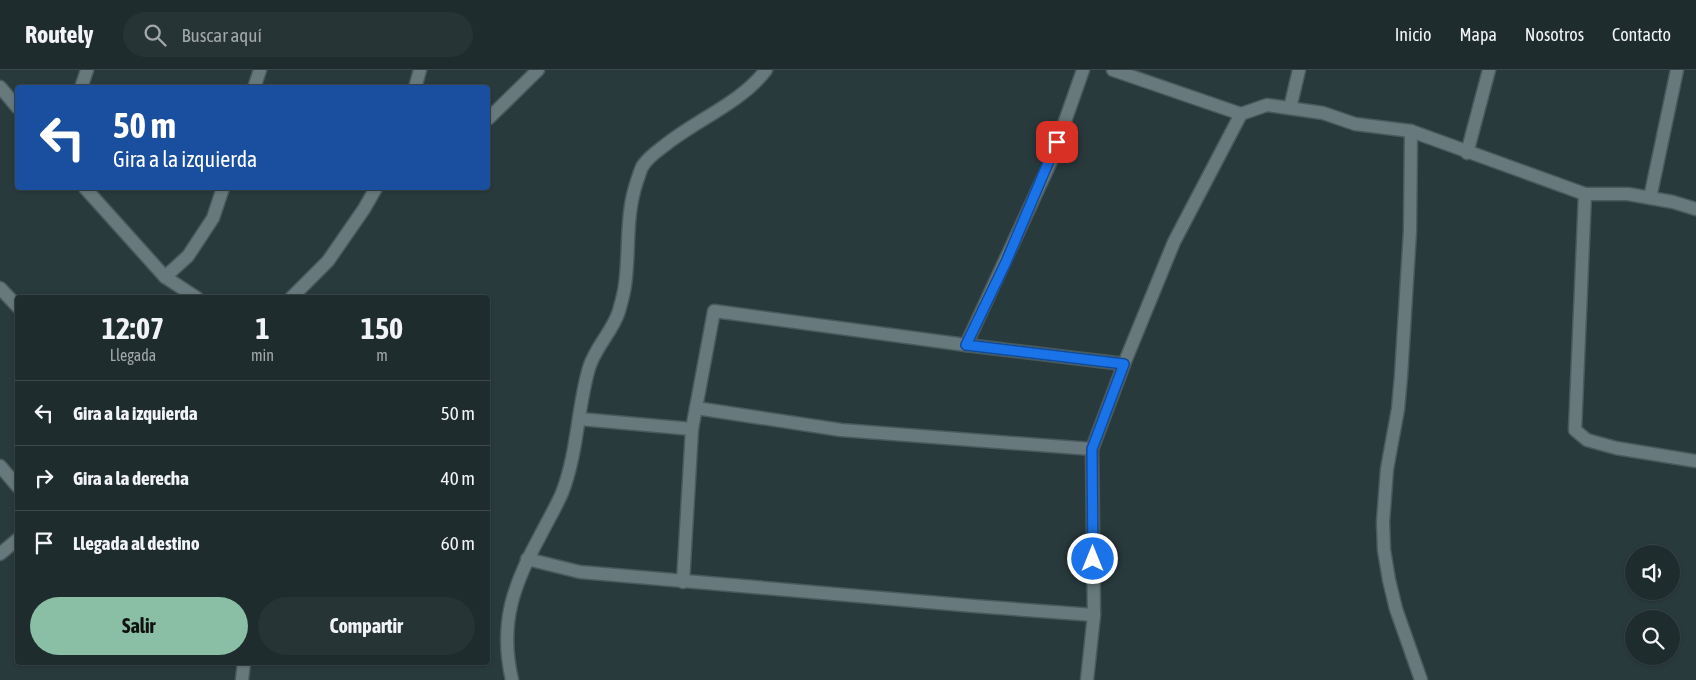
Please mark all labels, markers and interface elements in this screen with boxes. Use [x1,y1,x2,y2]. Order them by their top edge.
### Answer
search box [123,12,473,57]
text: Routely [25,21,93,48]
icon: search [141,21,169,49]
text: Buscar aquí [181,24,262,46]
text: Inicio [1395,24,1431,45]
text: Mapa [1459,24,1497,45]
text: Nosotros [1525,24,1584,45]
text: Contacto [1612,24,1671,45]
icon: left [30,105,95,170]
text: 50 m [113,105,176,145]
pin [1036,121,1078,163]
icon: arrive [1043,128,1071,156]
text: Gira a la izquierda [113,146,257,172]
text: 12:07 [102,311,164,345]
text: 1 [255,311,270,345]
text: 150 [361,311,403,345]
text: Llegada [110,346,156,364]
text: min [251,346,274,364]
text: m [376,346,388,364]
icon: left [30,399,58,427]
text: Gira a la izquierda [73,402,198,424]
text: 50 m [441,402,475,424]
icon: right [30,464,58,492]
text: Gira a la derecha [73,467,189,489]
text: 40 m [441,467,475,489]
icon: arrive [30,529,58,557]
text: Llegada al destino [73,532,200,554]
text: 60 m [441,532,475,554]
position arrow [1066,532,1118,584]
map controls [1625,545,1680,665]
button: sound [1625,545,1680,600]
button: Salir [30,597,248,655]
button: Compartir [258,597,475,655]
button: search [1625,610,1680,665]

